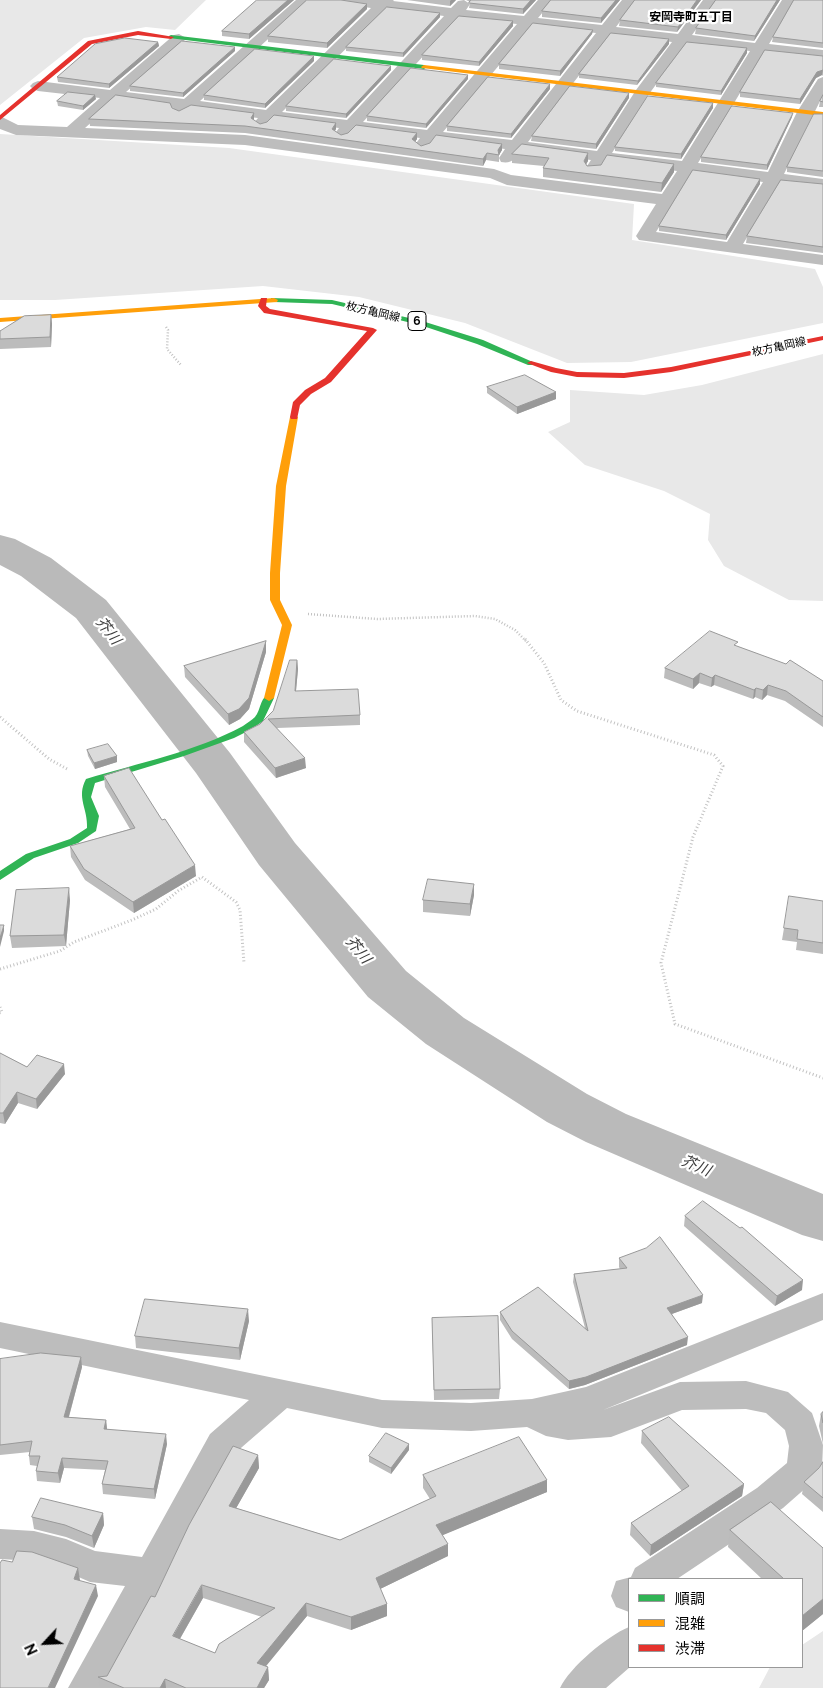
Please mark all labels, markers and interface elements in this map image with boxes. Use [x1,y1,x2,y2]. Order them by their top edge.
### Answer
district label: 安岡寺町五丁目 [649,10,733,24]
street label: 枚方亀岡線 [345,299,401,325]
road number: 6 [408,312,426,331]
street label: 枚方亀岡線 [751,335,807,359]
water label: 芥川 [92,614,124,648]
water label: 芥川 [341,933,375,967]
water label: 芥川 [679,1152,713,1180]
legend [628,1578,803,1668]
text: 順調 [675,1590,705,1608]
text: 混雑 [675,1615,705,1633]
north arrow [20,1618,70,1668]
text: 渋滞 [675,1640,705,1658]
text: N [22,1641,41,1658]

